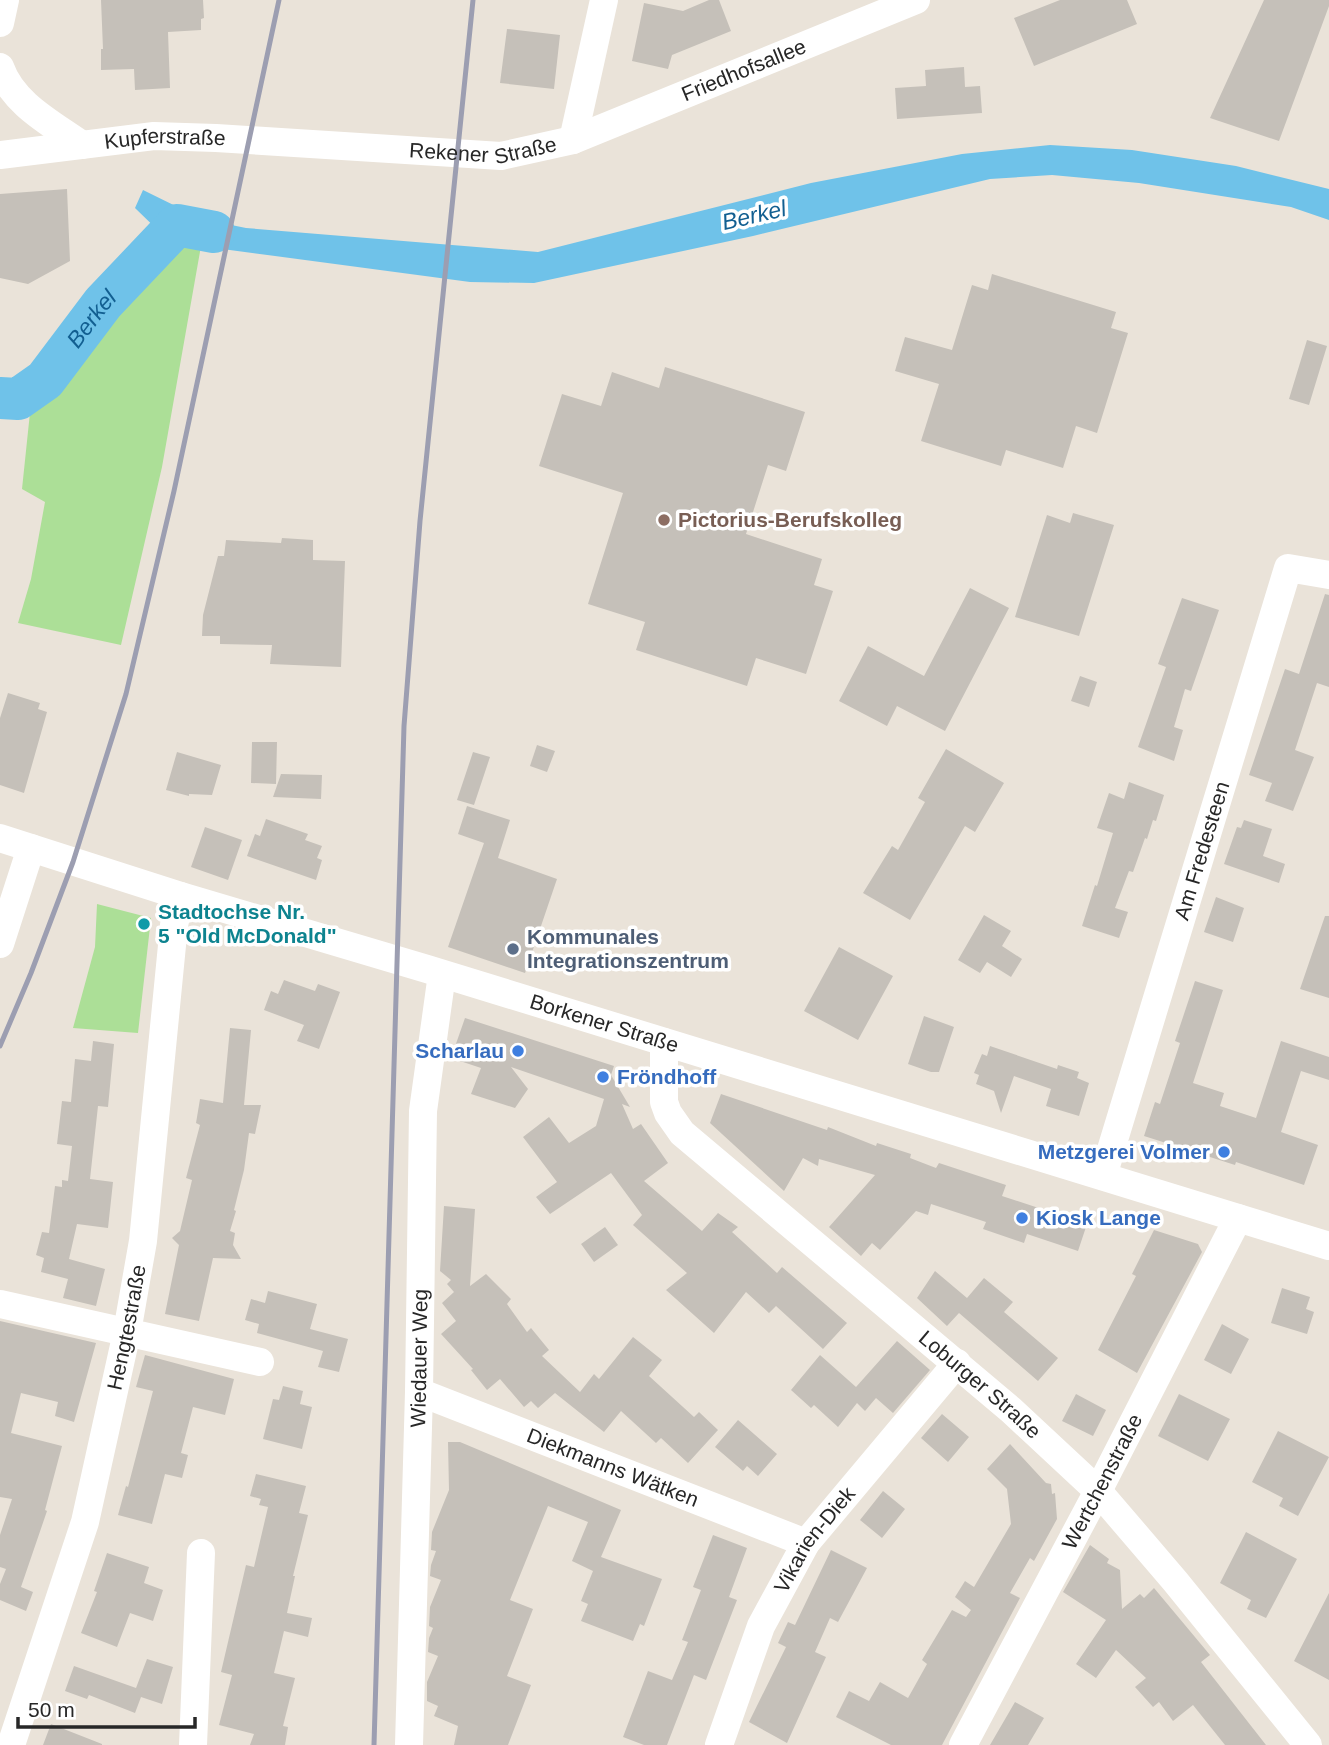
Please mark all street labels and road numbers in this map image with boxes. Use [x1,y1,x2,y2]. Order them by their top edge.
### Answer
street label: Friedhofsallee [678,34,809,105]
street label: Kupferstraße [103,123,226,153]
street label: Rekener Straße [409,132,558,168]
street label: Am Fredesteen [1170,779,1233,923]
street label: Borkener Straße [527,989,681,1057]
street label: Hengtestraße [103,1263,150,1392]
street label: Wiedauer Weg [406,1289,431,1428]
street label: Loburger Straße [915,1326,1046,1443]
street label: Wertchenstraße [1057,1410,1147,1553]
street label: Diekmanns Wätken [524,1423,702,1511]
street label: Vikarien-Diek [769,1482,860,1597]

